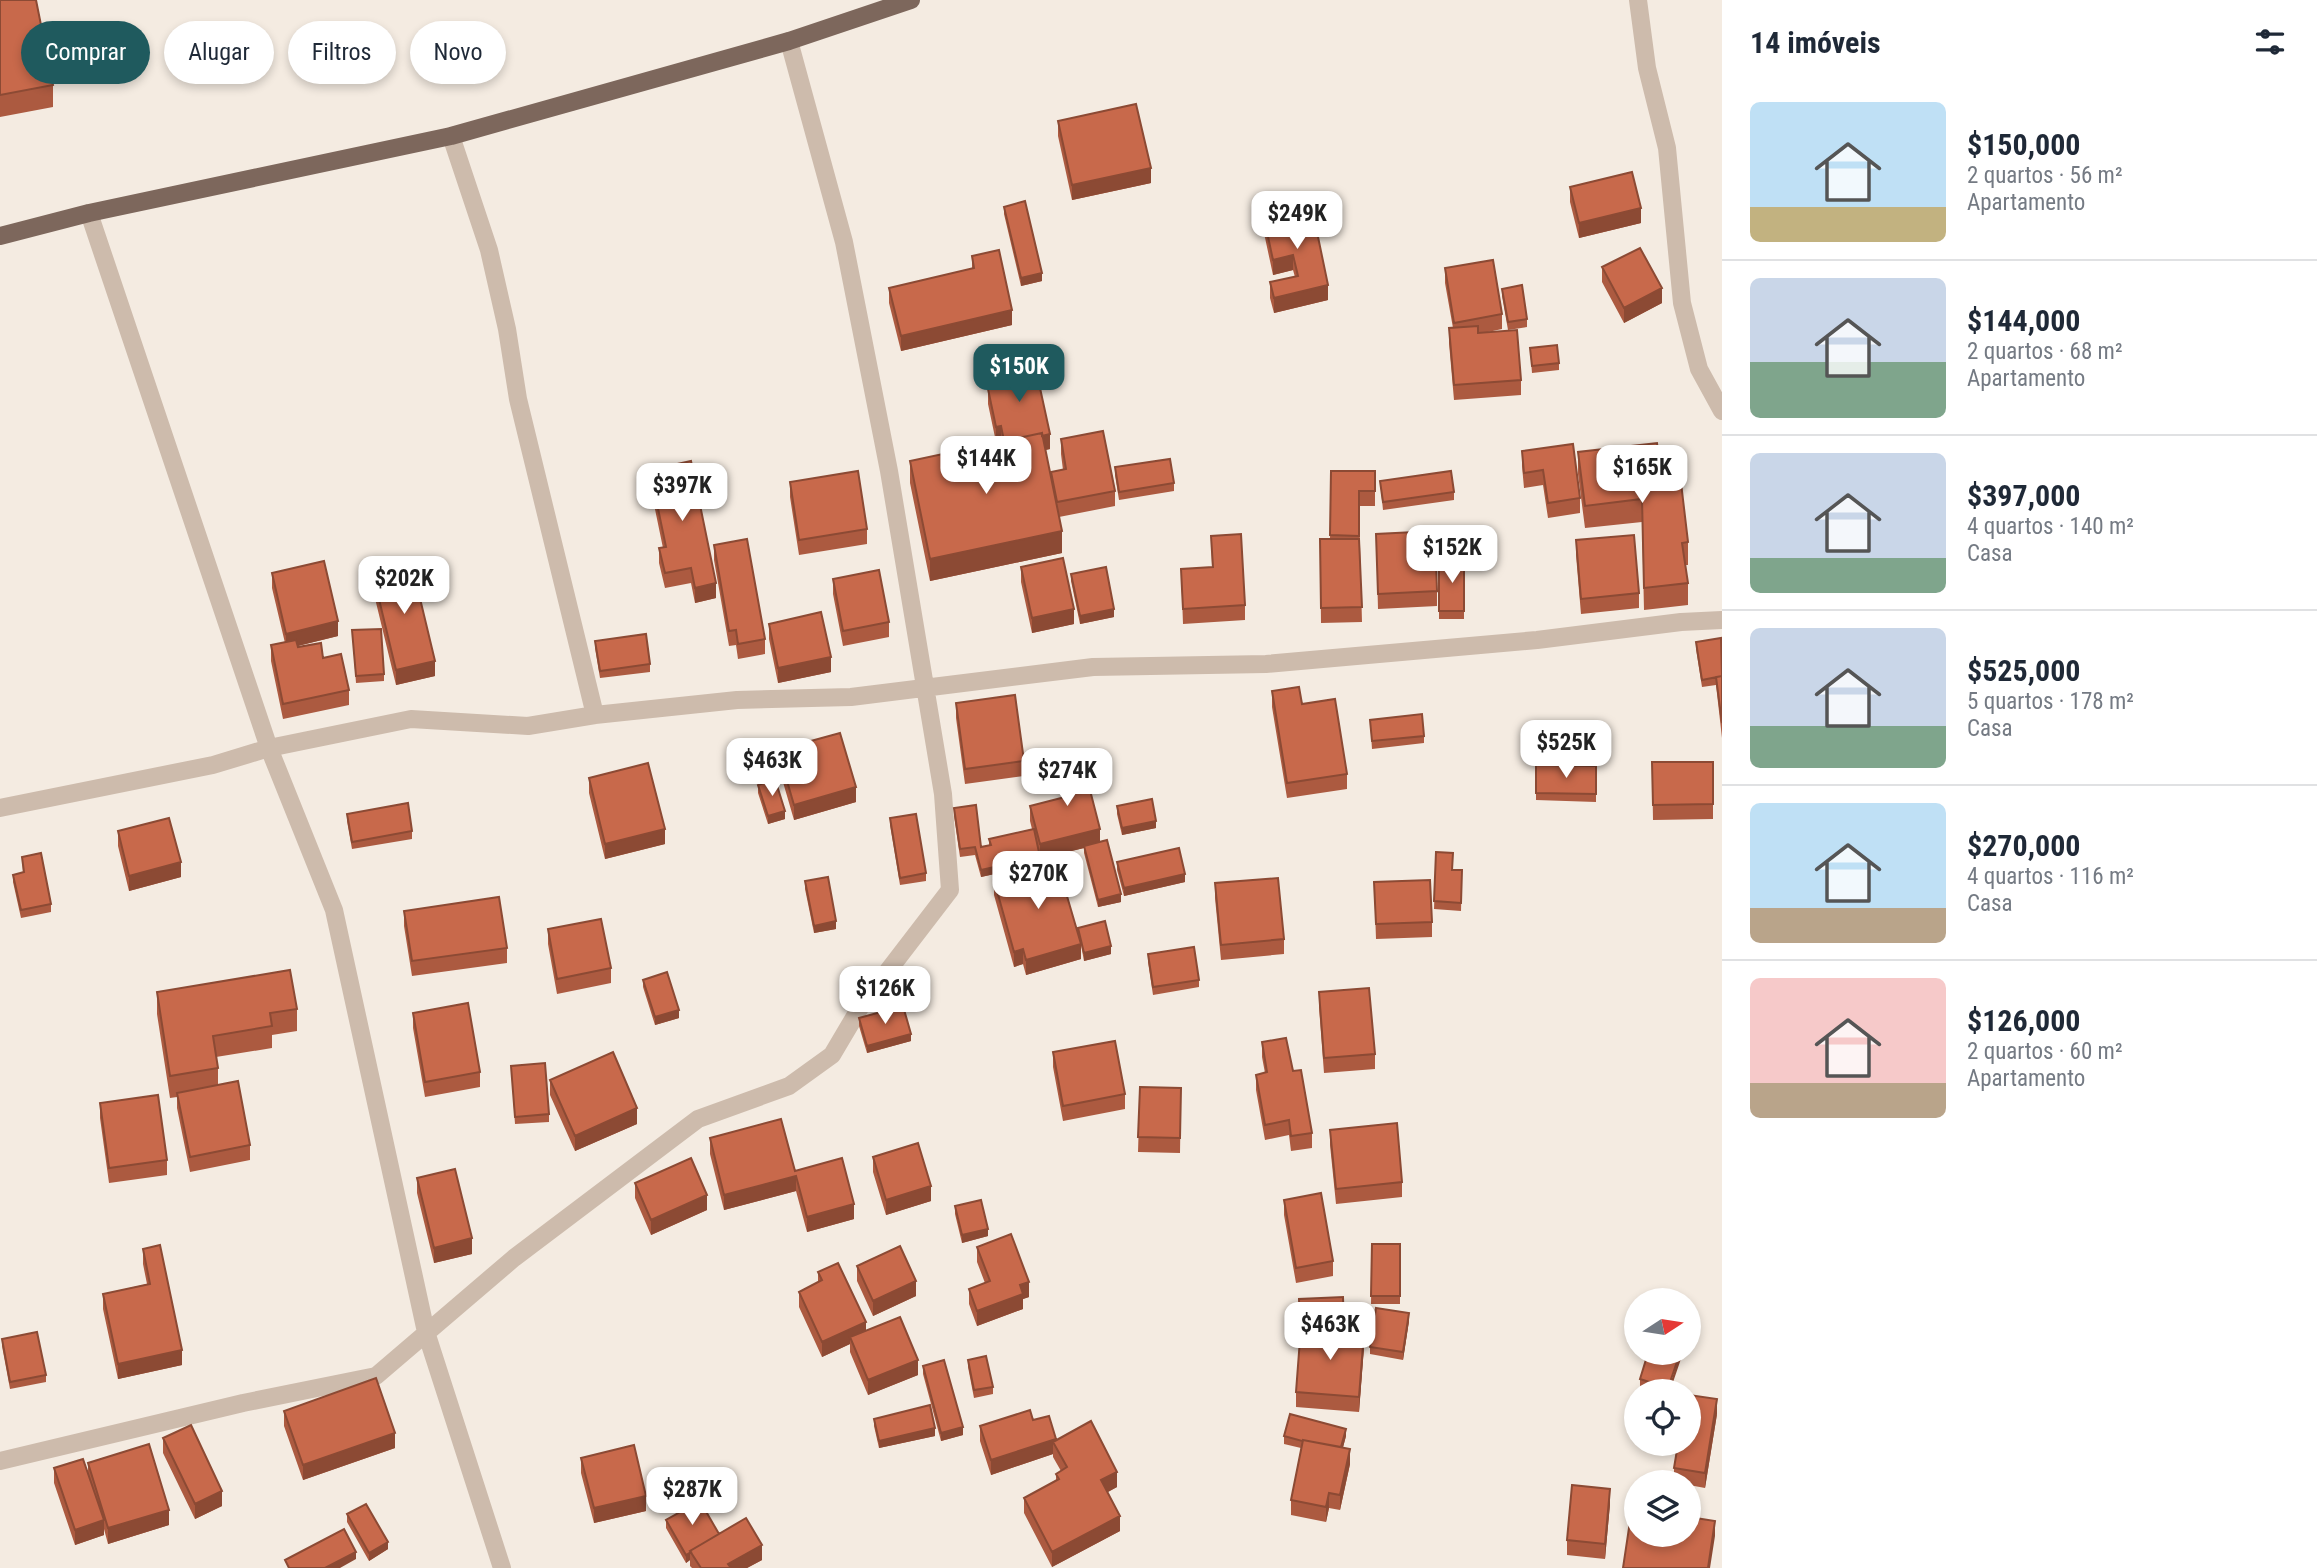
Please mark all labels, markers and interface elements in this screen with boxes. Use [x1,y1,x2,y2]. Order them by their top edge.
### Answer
chip: Comprar [21,21,150,84]
chip: Alugar [164,21,274,84]
chip: Filtros [288,21,396,84]
chip: Novo [410,21,506,84]
icon: filters [2251,23,2289,61]
text: 14 imóveis [1750,25,1881,60]
text: $150,000 [1967,127,2080,162]
icon: home [1806,130,1890,214]
text: 2 quartos · 56 m² [1967,162,2123,189]
text: Apartamento [1967,189,2085,216]
pin: $249K [1248,191,1346,251]
text: $249K [1267,200,1327,227]
text: $144,000 [1967,303,2080,338]
icon: home [1806,306,1890,390]
text: 2 quartos · 68 m² [1967,338,2123,365]
pin: $150K [970,344,1068,404]
text: $150K [989,353,1049,380]
text: Apartamento [1967,365,2085,392]
pin: $144K [937,436,1035,496]
text: $144K [956,445,1016,472]
pin: $165K [1593,446,1691,505]
text: $165K [1612,454,1672,481]
pin: $397K [633,463,731,523]
text: $397K [652,472,712,499]
text: $397,000 [1967,478,2080,513]
icon: home [1806,481,1890,565]
text: 4 quartos · 140 m² [1967,513,2134,540]
pin: $152K [1403,526,1501,585]
text: $152K [1422,534,1482,561]
text: Casa [1967,540,2013,567]
pin: $202K [355,556,453,616]
text: $202K [374,565,434,592]
text: $525,000 [1967,653,2080,688]
icon: home [1806,656,1890,740]
text: 5 quartos · 178 m² [1967,688,2134,715]
text: Casa [1967,715,2013,742]
pin: $525K [1517,720,1615,780]
text: $525K [1536,729,1596,756]
pin: $463K [723,738,821,798]
text: $463K [742,747,802,774]
pin: $274K [1018,748,1116,808]
text: $274K [1037,757,1097,784]
text: $270,000 [1967,828,2080,863]
icon: home [1806,831,1890,915]
pin: $270K [989,852,1087,911]
text: $270K [1008,860,1068,887]
text: 4 quartos · 116 m² [1967,863,2134,890]
text: Casa [1967,890,2013,917]
pin: $126K [836,967,934,1026]
text: $126K [855,975,915,1002]
text: $126,000 [1967,1003,2080,1038]
icon: home [1806,1006,1890,1090]
text: 2 quartos · 60 m² [1967,1038,2123,1065]
text: Apartamento [1967,1065,2085,1092]
north arrow [1624,1288,1701,1365]
map controls [1624,1288,1701,1547]
pin: $463K [1281,1302,1379,1362]
text: $463K [1300,1311,1360,1338]
button: locate [1624,1379,1701,1456]
pin: $287K [643,1468,741,1527]
button: layers [1624,1470,1701,1547]
text: $287K [662,1476,722,1503]

